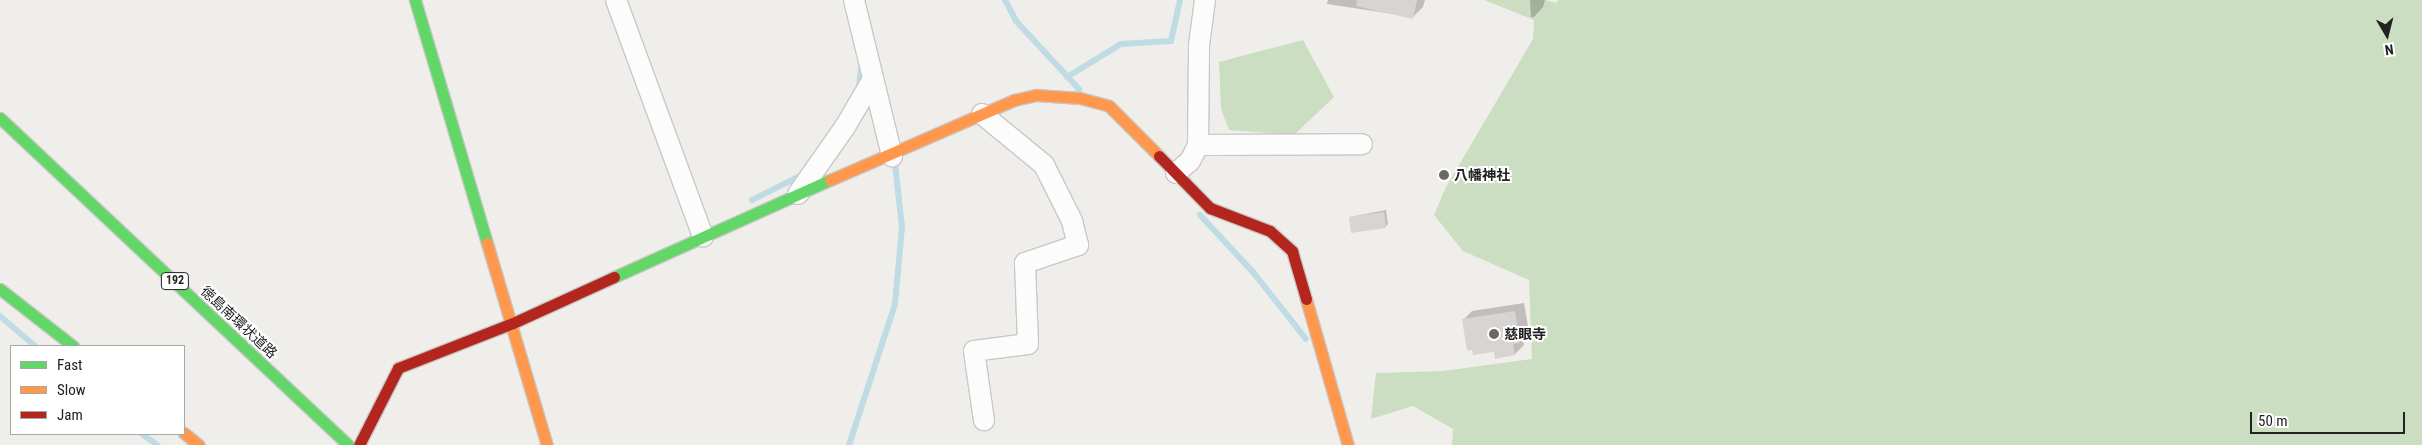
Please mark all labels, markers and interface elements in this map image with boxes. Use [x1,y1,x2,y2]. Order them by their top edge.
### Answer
north arrow [2362,10,2412,60]
text: N [2384,41,2394,58]
place label: 八幡神社 [1454,167,1510,183]
marker: 八幡神社 [1438,169,1450,181]
road number: 192 [160,272,190,290]
street label: 徳島南環状道路 [197,282,281,362]
place label: 慈眼寺 [1504,326,1546,342]
marker: 慈眼寺 [1488,328,1500,340]
legend [10,345,185,435]
text: Fast [57,356,82,374]
text: Slow [57,381,86,399]
scale bar [2252,402,2407,434]
text: Jam [57,406,83,424]
text: 50 m [2258,412,2288,430]

